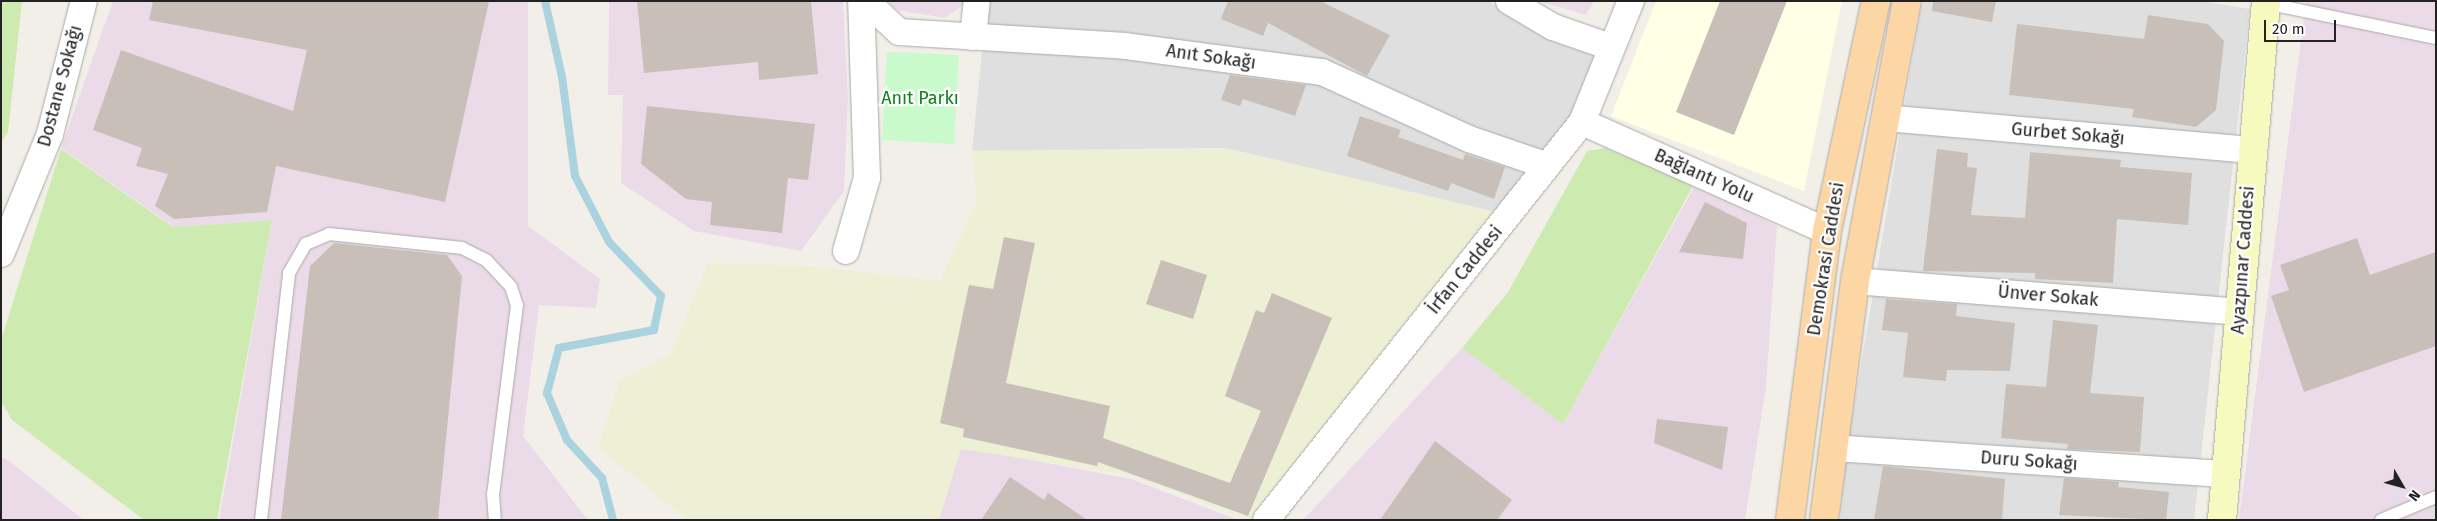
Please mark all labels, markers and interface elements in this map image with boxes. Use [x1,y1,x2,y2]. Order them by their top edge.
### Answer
scale bar [2267,10,2340,42]
text: 20 m [2272,20,2305,38]
street label: Dostane Sokağı [33,23,87,149]
street label: Anıt Sokağı [1165,40,1257,74]
park label: Anıt Parkı [881,87,959,109]
street label: Gurbet Sokağı [2010,118,2126,150]
street label: Bağlantı Yolu [1651,144,1757,208]
street label: Demokrasi Caddesi [1803,181,1849,337]
street label: Ayazpınar Caddesi [2227,185,2259,335]
street label: İrfan Caddesi [1423,221,1507,319]
street label: Ünver Sokak [1997,281,2099,311]
street label: Duru Sokağı [1980,447,2078,475]
north arrow [2377,461,2427,511]
text: N [2405,487,2424,504]

